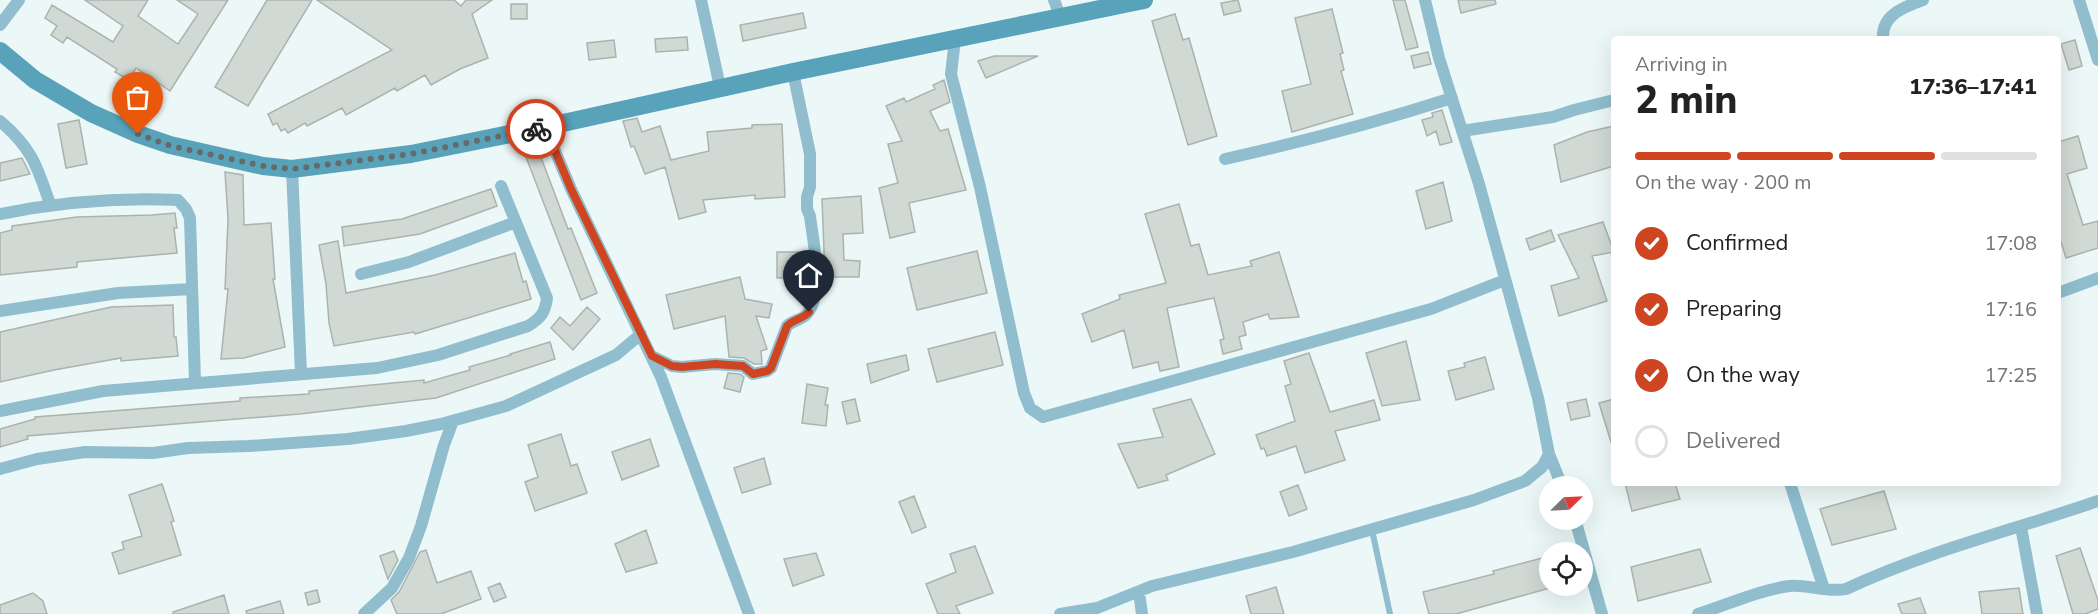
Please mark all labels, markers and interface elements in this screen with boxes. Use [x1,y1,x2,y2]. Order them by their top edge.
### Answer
text: Arriving in [1635,51,1728,78]
pin [112,72,163,134]
text: 17:36–17:41 [1909,72,2037,102]
text: 2 min [1635,74,1738,127]
icon: bag [121,81,154,114]
courier [506,99,566,159]
icon: bike [520,113,553,146]
text: On the way · 200 m [1635,169,1811,196]
icon: check [1635,227,1668,260]
text: Confirmed [1686,228,1788,258]
text: 17:08 [1984,230,2037,257]
pin [783,250,834,312]
icon: home [792,259,825,292]
icon: check [1635,293,1668,326]
text: Preparing [1686,294,1782,324]
text: 17:16 [1984,296,2037,323]
icon: check [1635,359,1668,392]
text: On the way [1686,360,1800,390]
text: 17:25 [1984,362,2037,389]
text: Delivered [1686,426,1781,456]
north arrow [1539,476,1593,530]
map controls [1539,476,1593,596]
button: locate [1539,542,1593,596]

